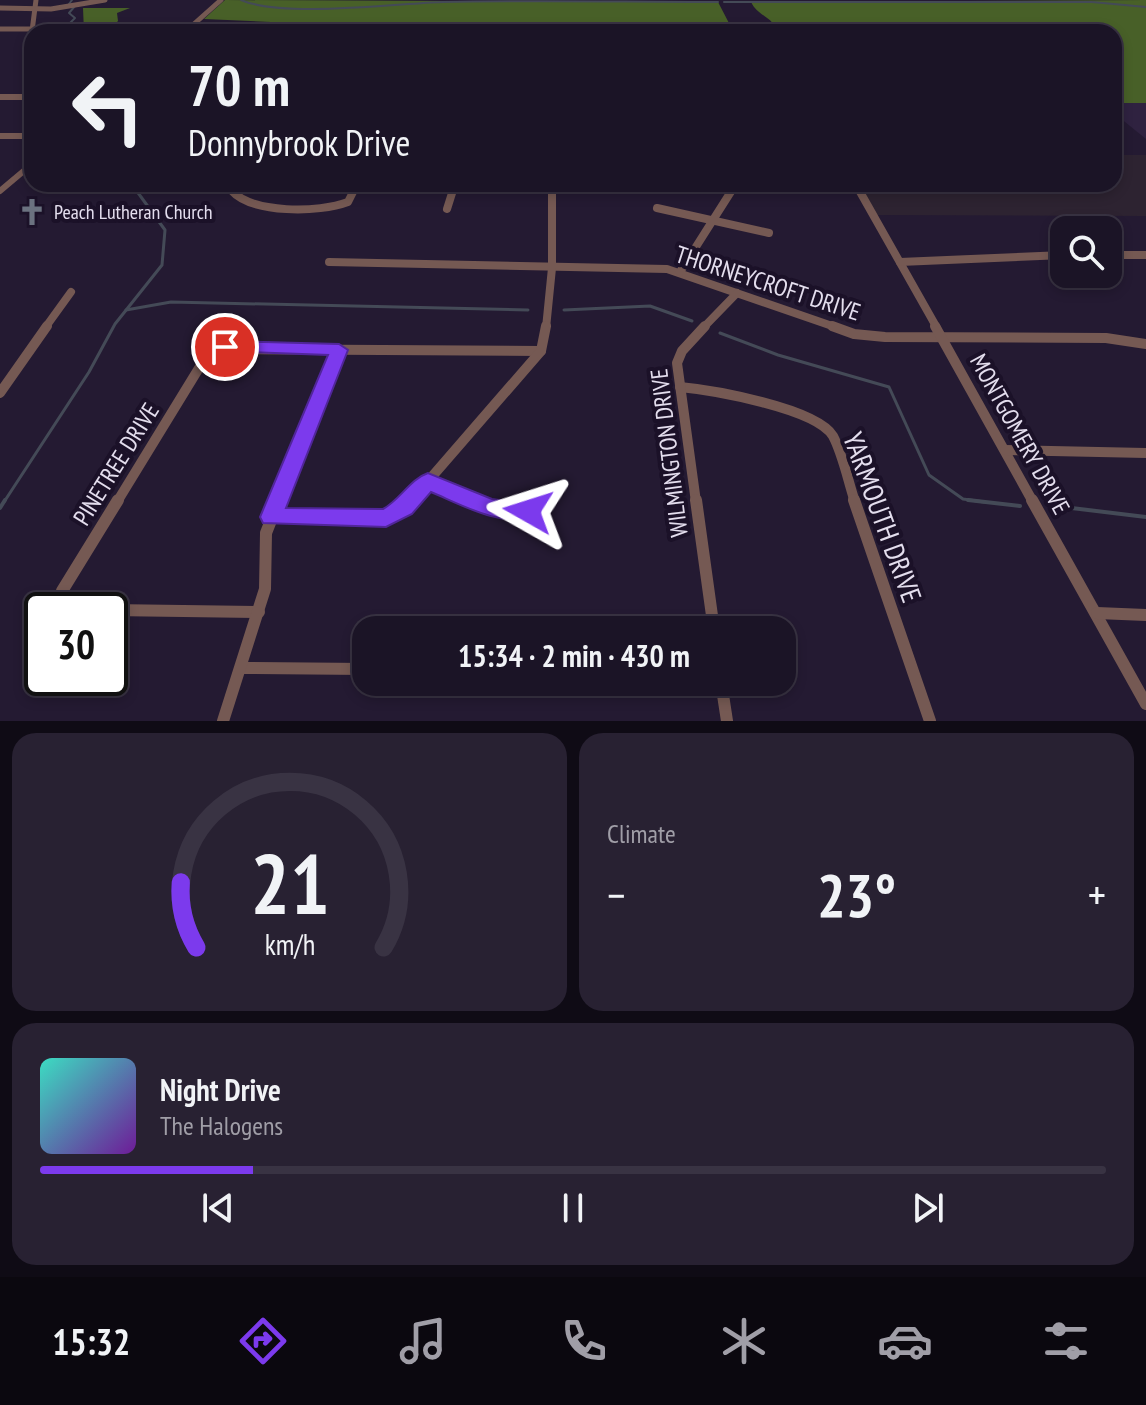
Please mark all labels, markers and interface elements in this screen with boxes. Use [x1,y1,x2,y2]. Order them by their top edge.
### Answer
text: 70 m [188,49,290,121]
icon: left [56,56,160,160]
text: Donnybrook Drive [188,119,410,166]
church icon: Peach Lutheran Church [17,197,47,227]
place label: Peach Lutheran Church [54,199,213,225]
map controls [1050,216,1122,288]
button: search [1050,216,1122,288]
street label: THORNEYCROFT DRIVE [672,238,864,328]
pin [191,313,259,381]
icon: arrive [203,325,247,369]
street label: MONTGOMERY DRIVE [963,348,1077,520]
street label: WILMINGTON DRIVE [643,367,695,539]
street label: PINETREE DRIVE [66,397,166,531]
street label: YARMOUTH DRIVE [835,427,931,607]
position arrow [486,469,570,553]
speed limit sign: 30 [24,592,128,696]
text: 15:34 · 2 min · 430 m [458,636,690,675]
text: Climate [607,817,676,850]
text: 21 [250,829,329,937]
text: 23° [817,856,896,934]
text: − [607,866,625,923]
text: + [1088,866,1106,923]
text: km/h [264,926,315,963]
text: Night Drive [160,1070,281,1109]
text: The Halogens [160,1109,283,1142]
icon: previous [196,1186,240,1230]
icon: pause [551,1186,595,1230]
icon: next [906,1186,950,1230]
icon: directions [235,1313,291,1369]
icon: music [395,1313,451,1369]
icon: phone [556,1313,612,1369]
icon: climate [716,1313,772,1369]
icon: car [877,1313,933,1369]
icon: filters [1038,1313,1094,1369]
text: 15:32 [52,1318,130,1365]

